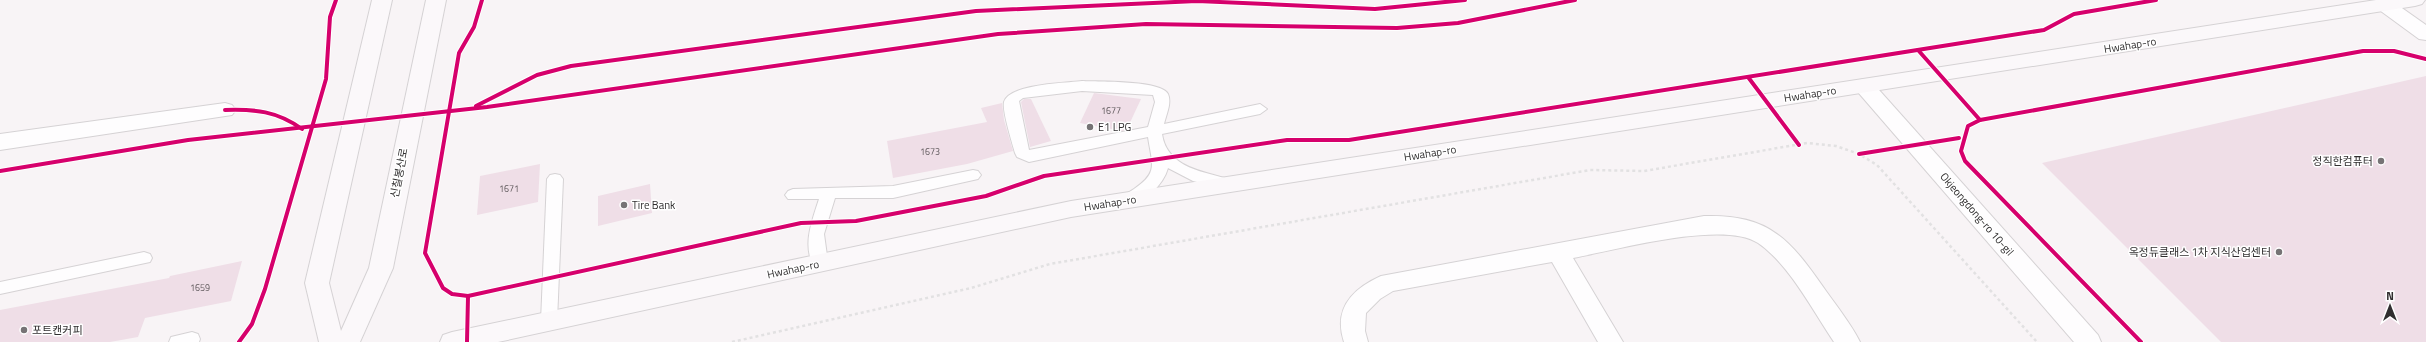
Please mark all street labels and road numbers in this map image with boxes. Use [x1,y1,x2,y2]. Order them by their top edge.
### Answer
street label: Hwahap-ro [2103,33,2158,57]
street label: Hwahap-ro [1783,82,1838,106]
street label: Hwahap-ro [1403,141,1458,165]
street label: 신칠봉산로 [386,147,412,199]
street label: Okjeongdong-ro 10-gil [1936,169,2018,259]
street label: Hwahap-ro [1083,191,1138,215]
street label: Hwahap-ro [766,256,821,282]

